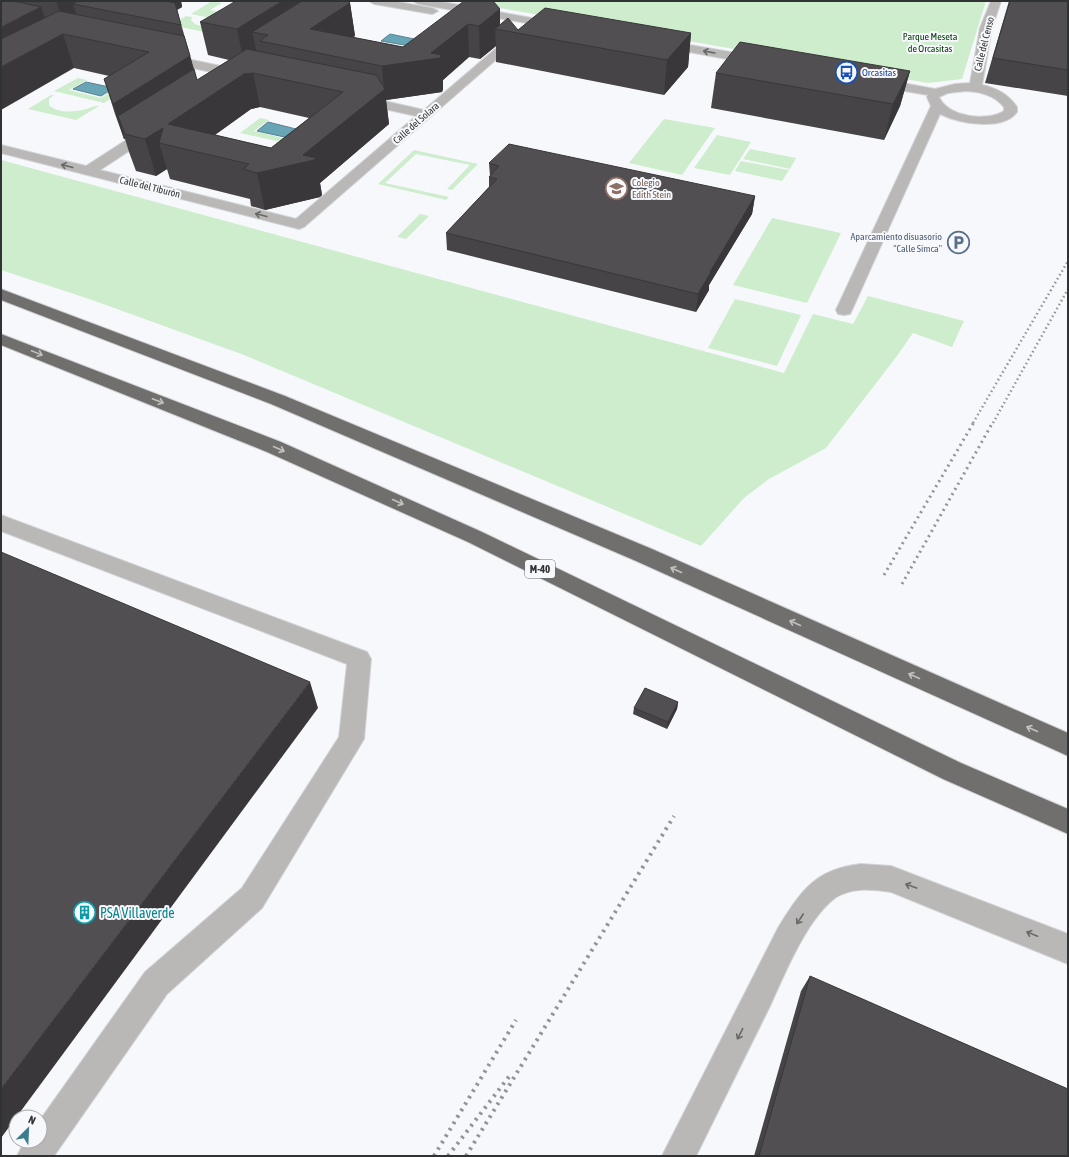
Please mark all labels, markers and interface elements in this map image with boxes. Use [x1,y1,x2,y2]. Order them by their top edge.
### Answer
street label: Calle del Censo [972,15,996,72]
park label: Parque Meseta de Orcasitas [903,31,958,54]
one-way arrow [703,48,716,56]
bus stop icon: Orcasitas [833,59,859,85]
place label: Orcasitas [862,67,897,78]
street label: Calle del Solara [391,100,441,146]
one-way arrow [61,162,74,169]
street label: Calle del Tiburón [119,174,182,200]
school or university icon: Colegio Edith Stein [604,175,630,201]
place label: Colegio Edith Stein [632,177,671,200]
one-way arrow [255,210,268,218]
parking icon: Aparcamiento disuasorio "Calle Simca" [945,229,971,255]
place label: Aparcamiento disuasorio "Calle Simca" [850,231,942,254]
one-way arrow [31,350,43,358]
one-way arrow [152,398,164,406]
one-way arrow [273,446,285,453]
one-way arrow [391,499,403,506]
road number: M-40 [525,560,555,578]
one-way arrow [671,565,683,573]
one-way arrow [789,619,801,626]
one-way arrow [908,672,920,679]
one-way arrow [1027,725,1039,732]
one-way arrow [905,882,917,890]
building icon: PSA Villaverde [71,900,97,926]
place label: PSA Villaverde [100,905,175,921]
one-way arrow [796,914,804,925]
one-way arrow [1026,930,1038,937]
one-way arrow [736,1028,743,1040]
north arrow [8,1109,48,1149]
text: N [27,1113,37,1127]

